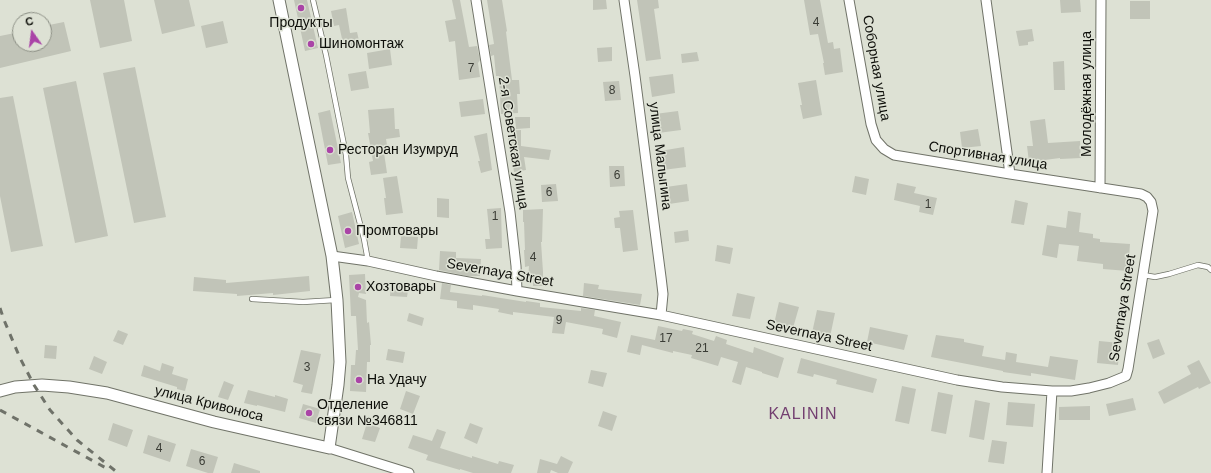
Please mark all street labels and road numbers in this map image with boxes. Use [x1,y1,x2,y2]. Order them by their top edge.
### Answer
street label: Соборная улица [858,14,894,122]
street label: Молодёжная улица [1079,31,1095,157]
street label: 2-я Советская улица [494,76,532,210]
street label: улица Малыгина [645,101,675,211]
street label: Спортивная улица [927,138,1049,174]
street label: Severnaya Street [1106,253,1140,363]
street label: Severnaya Street [445,255,555,291]
street label: Severnaya Street [764,317,874,355]
street label: улица Кривоноса [153,382,265,426]

